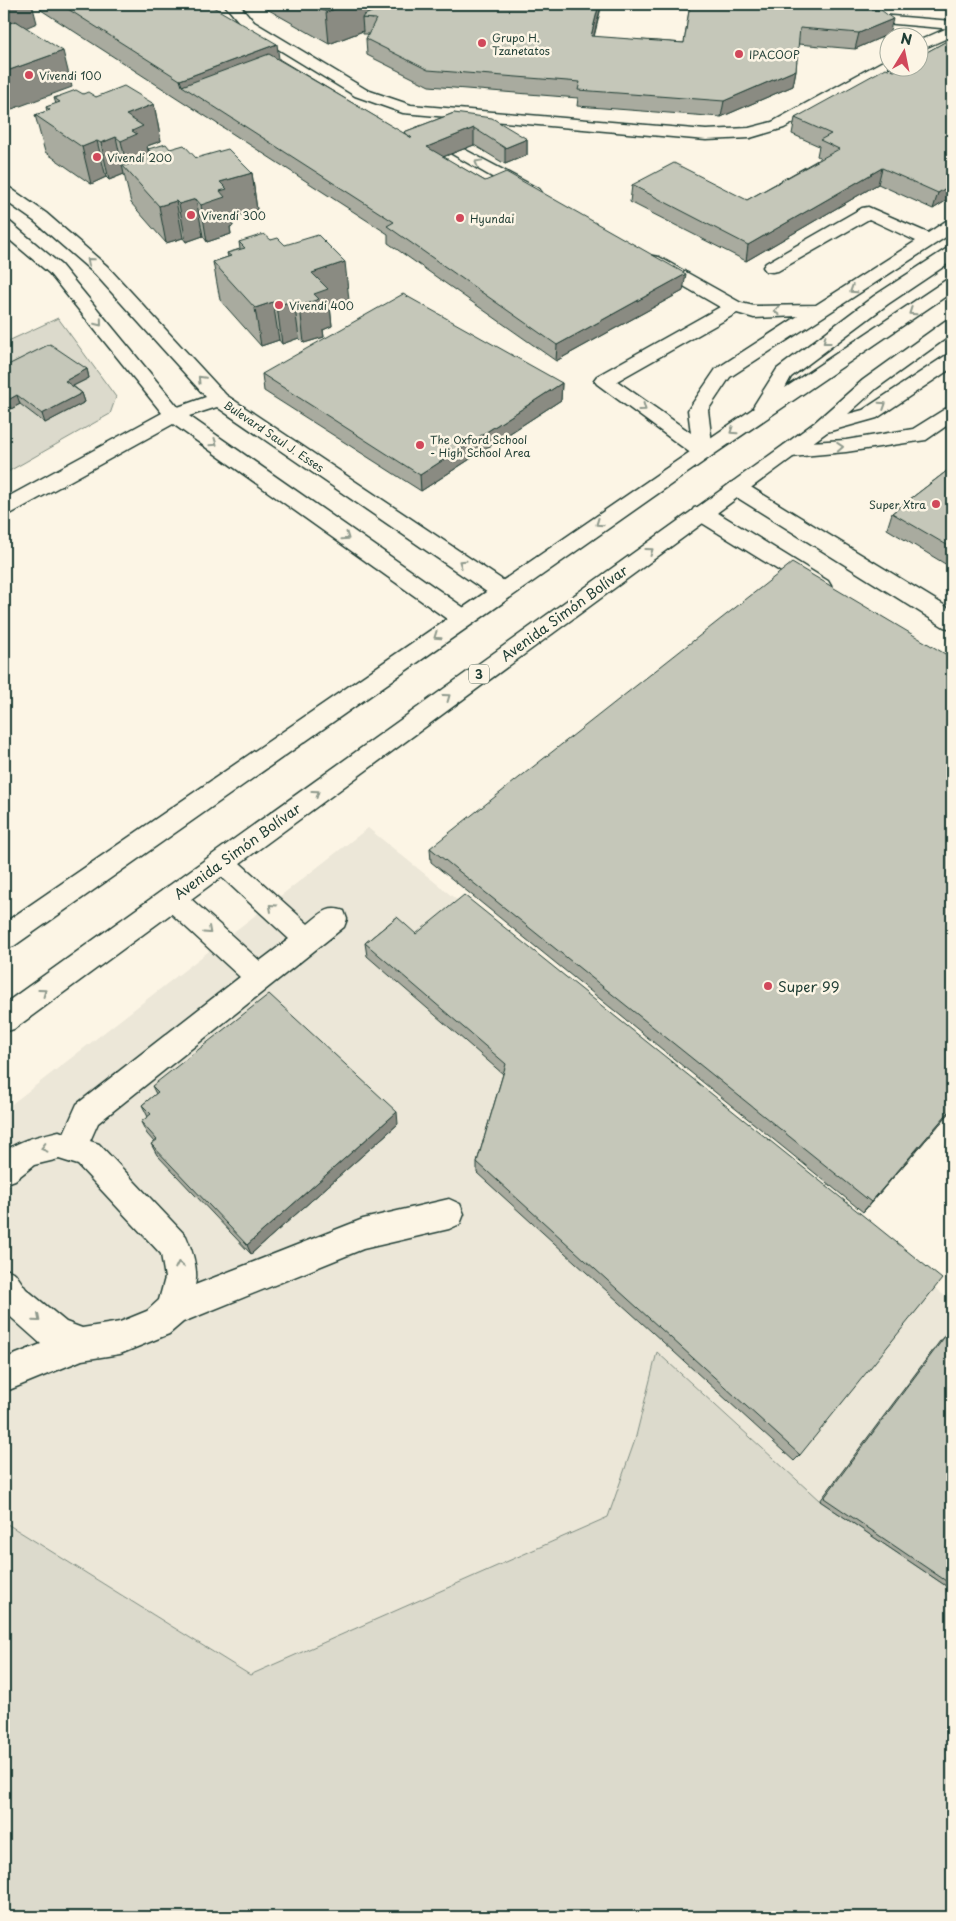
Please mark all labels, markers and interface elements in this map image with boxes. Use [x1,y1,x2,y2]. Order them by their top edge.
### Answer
text: N [899,27,914,50]
north arrow [878,28,928,78]
place label: Grupo H. Tzanetatos [492,29,550,59]
marker: Grupo H. Tzanetatos [476,37,488,49]
place label: IPACOOP [749,46,800,63]
marker: IPACOOP [733,48,745,60]
place label: Vivendi 100 [39,67,101,84]
marker: Vivendi 100 [23,69,35,81]
place label: Vivendi 200 [107,149,172,166]
marker: Vivendi 200 [91,151,103,163]
one-way arrow [475,159,484,169]
place label: Vivendi 300 [201,207,266,224]
marker: Vivendi 300 [185,209,197,221]
place label: Hyundai [470,210,515,227]
marker: Hyundai [454,212,466,224]
one-way arrow [86,257,95,266]
one-way arrow [849,284,858,293]
place label: Vivendi 400 [289,297,354,314]
marker: Vivendi 400 [273,299,285,311]
one-way arrow [908,305,917,315]
one-way arrow [773,306,781,317]
one-way arrow [93,317,101,326]
one-way arrow [823,336,832,344]
one-way arrow [198,375,207,384]
street label: Bulevard Saul J. Esses [221,396,327,476]
one-way arrow [877,402,887,411]
one-way arrow [637,403,646,411]
one-way arrow [730,425,739,435]
place label: The Oxford School - High School Area [430,431,530,461]
one-way arrow [208,437,217,446]
marker: The Oxford School - High School Area [414,439,426,451]
one-way arrow [836,441,844,452]
place label: Super Xtra [869,496,926,513]
marker: Super Xtra [930,498,942,510]
one-way arrow [596,517,605,526]
one-way arrow [341,531,350,540]
one-way arrow [644,548,654,557]
street label: Avenida Simón Bolívar [496,559,632,666]
one-way arrow [458,560,467,570]
one-way arrow [433,630,443,639]
road number: 3 [469,664,489,684]
one-way arrow [441,695,450,703]
one-way arrow [310,790,320,799]
street label: Avenida Simón Bolívar [169,797,305,904]
one-way arrow [268,904,277,913]
one-way arrow [202,925,211,934]
place label: Super 99 [778,976,840,997]
marker: Super 99 [762,980,774,992]
one-way arrow [37,989,47,998]
one-way arrow [40,1143,48,1153]
one-way arrow [174,1260,184,1269]
one-way arrow [32,1313,41,1322]

